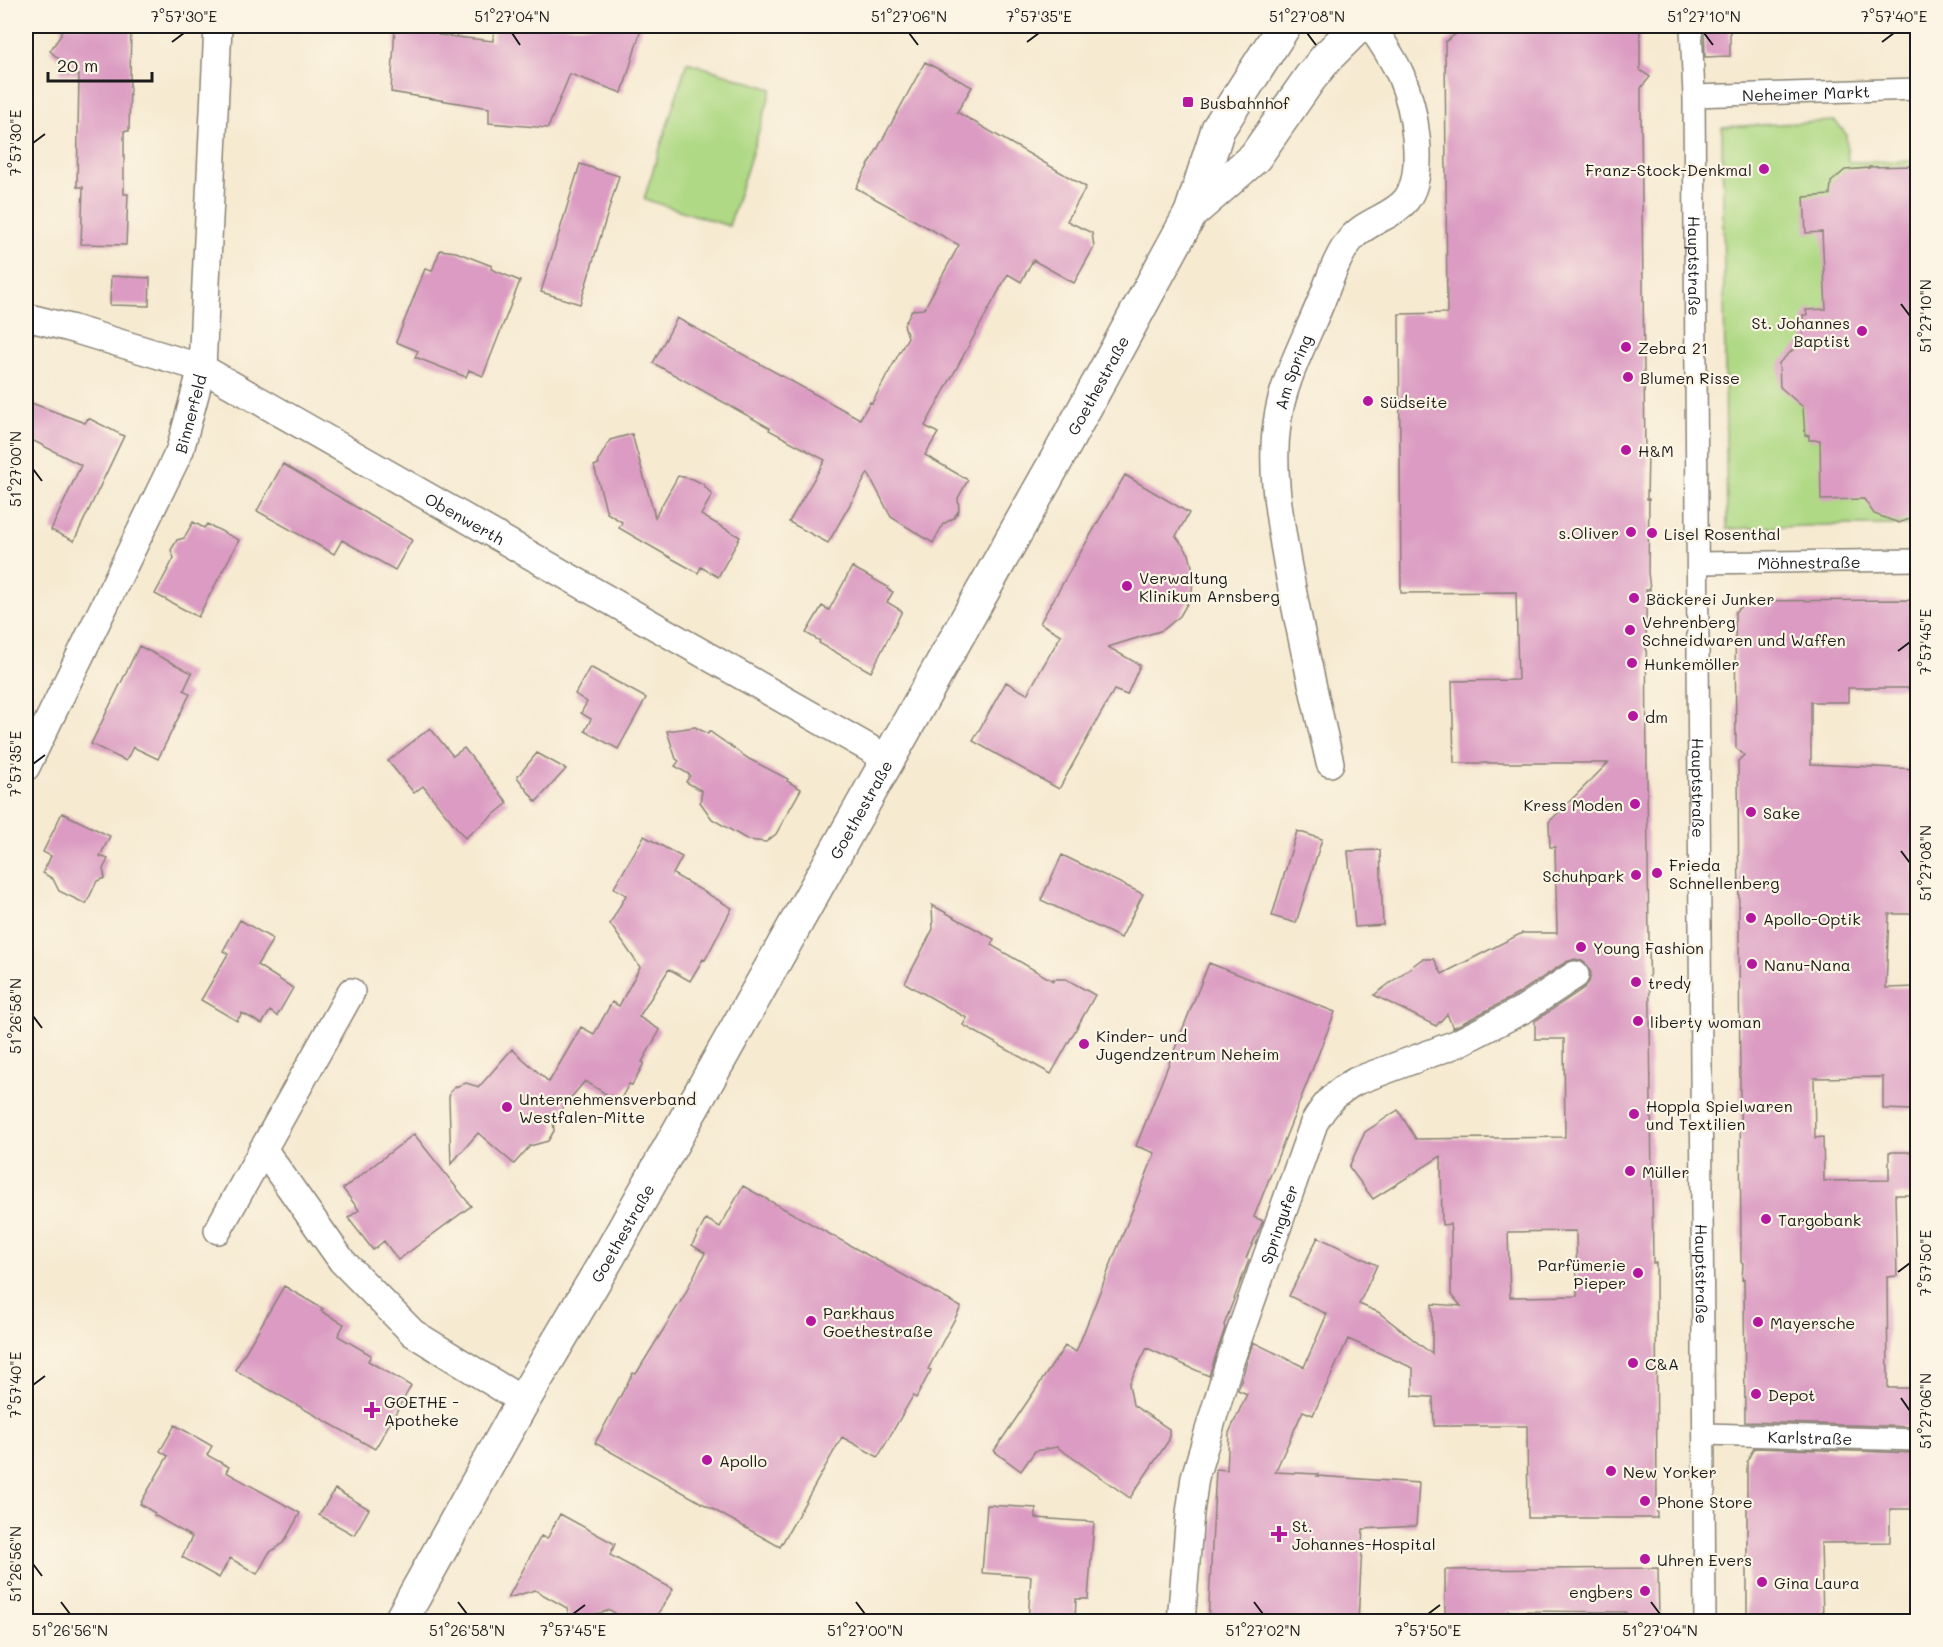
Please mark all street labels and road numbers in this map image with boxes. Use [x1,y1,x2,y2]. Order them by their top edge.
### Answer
street label: Neheimer Markt [1742,80,1870,105]
street label: Hauptstraße [1684,216,1706,316]
street label: Am Spring [1269,331,1316,412]
street label: Goethestraße [1062,332,1133,438]
street label: Binnerfeld [169,372,210,455]
street label: Obenwerth [422,487,508,549]
street label: Möhnestraße [1757,550,1861,573]
street label: Hauptstraße [1688,738,1710,838]
street label: Goethestraße [824,756,896,862]
street label: Goethestraße [585,1180,658,1286]
street label: Springufer [1255,1182,1302,1267]
street label: Hauptstraße [1692,1224,1713,1324]
street label: Karlstraße [1767,1425,1853,1449]

